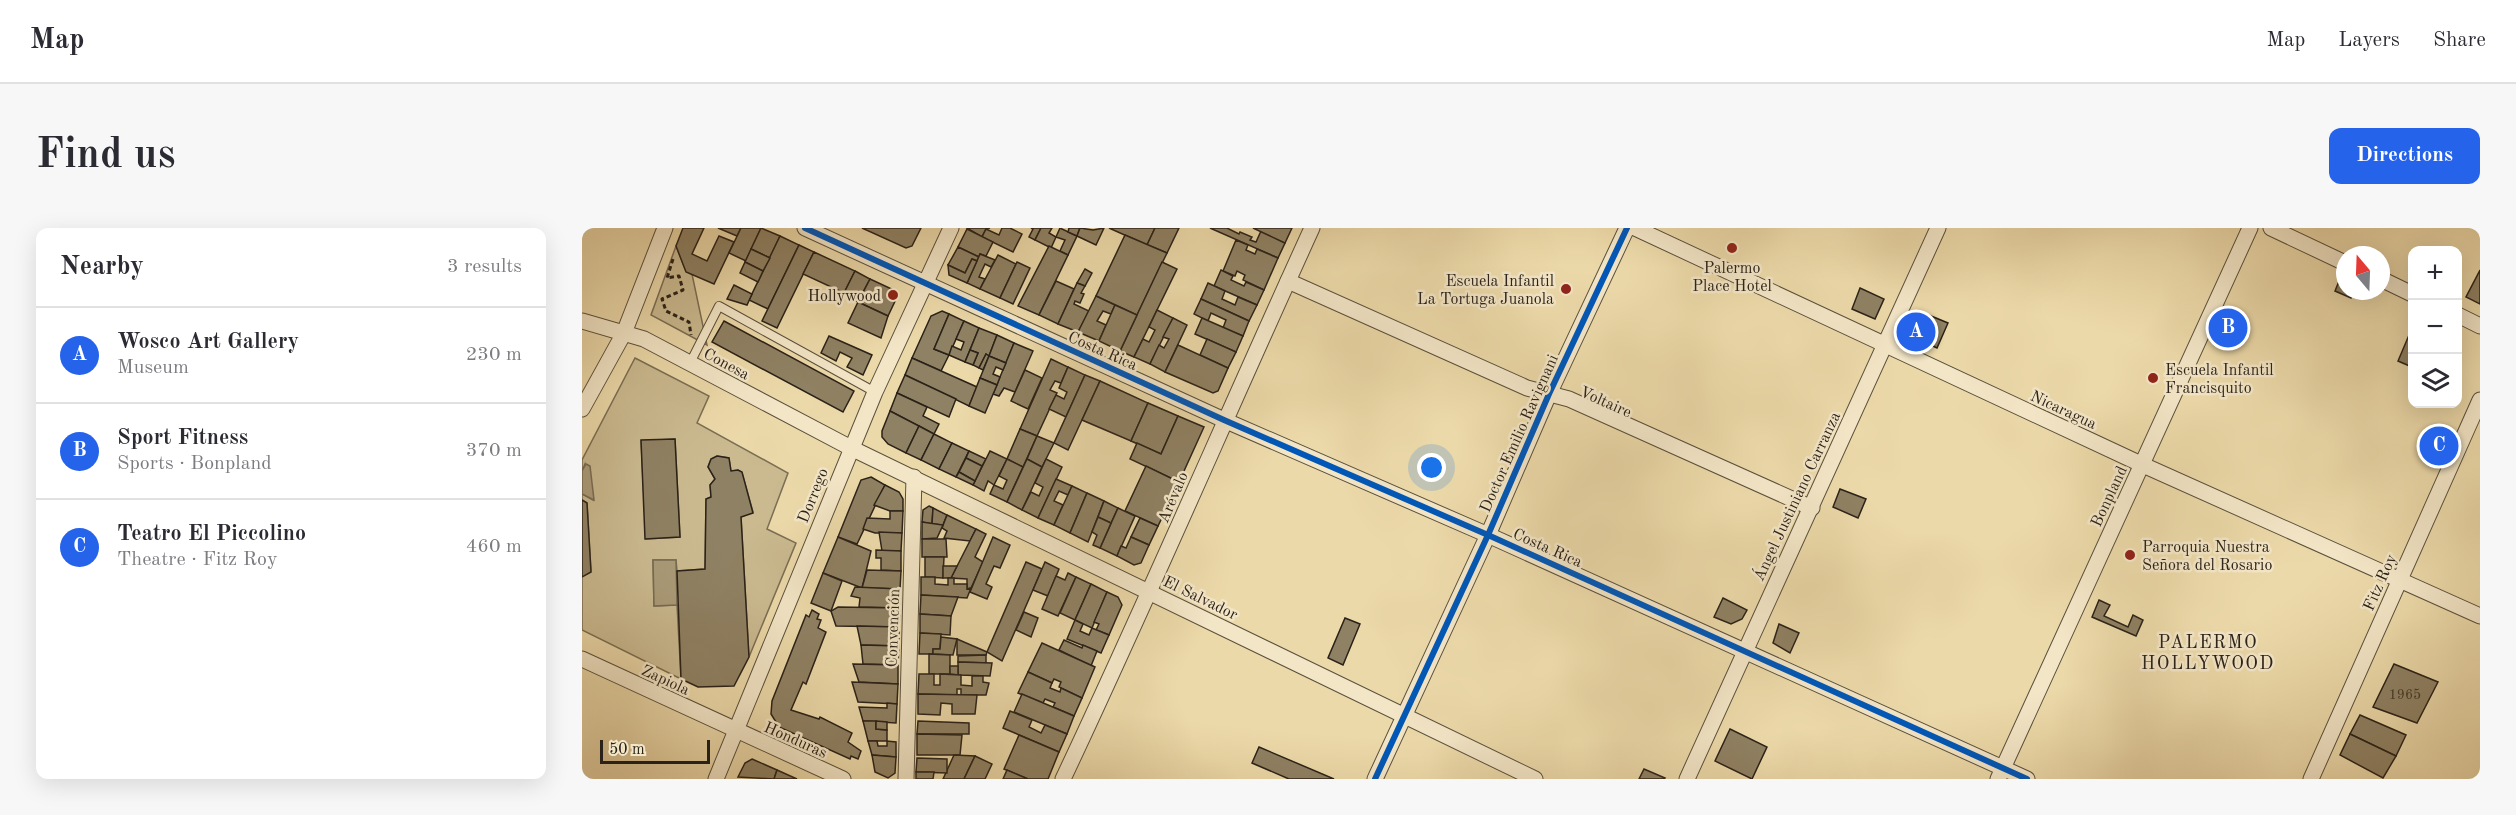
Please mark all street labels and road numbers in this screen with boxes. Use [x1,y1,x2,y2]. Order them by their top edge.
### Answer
street label: Costa Rica [1065,329,1139,374]
street label: Conesa [700,346,752,383]
street label: Doctor Emilio Ravignani [1478,353,1562,515]
street label: Voltaire [1577,384,1633,421]
street label: Nicaragua [2028,389,2099,433]
street label: Ángel Justiniano Carranza [1748,408,1844,584]
street label: Bonpland [2089,464,2131,530]
street label: Dorrego [796,466,832,525]
street label: Arévalo [1156,470,1192,526]
street label: Costa Rica [1510,526,1584,571]
street label: Fitz Roy [2361,552,2401,614]
street label: El Salvador [1160,574,1240,624]
street label: Convención [885,588,903,668]
street label: Zapiola [639,663,692,699]
street label: Honduras [761,720,829,762]

